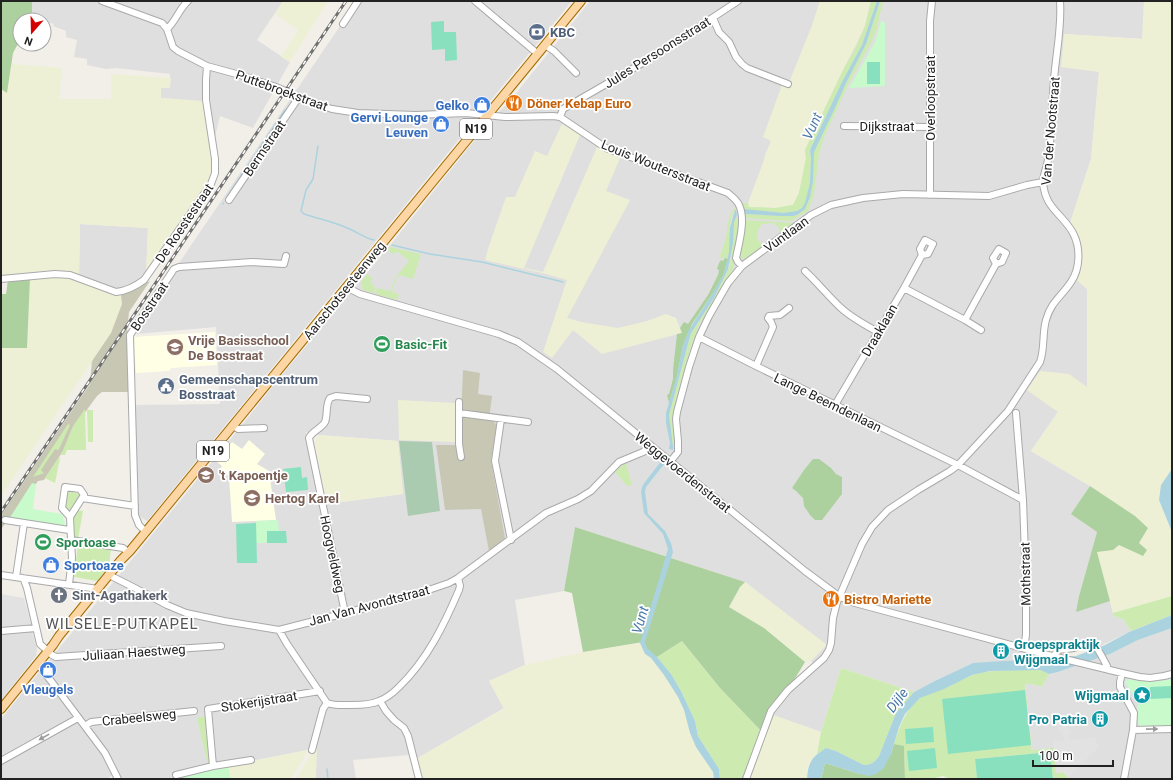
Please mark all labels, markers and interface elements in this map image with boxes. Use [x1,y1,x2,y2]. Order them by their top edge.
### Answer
north arrow [12,12,52,52]
street label: Jules Persoonsstraat [601,14,713,91]
bank icon: KBC [527,22,547,42]
place label: KBC [550,25,576,40]
text: N [23,33,35,48]
street label: Overloopstraat [923,55,938,141]
street label: Puttebroekstraat [234,67,330,114]
street label: Van der Nootstraat [1038,76,1063,186]
restaurant icon: Döner Kebap Euro [504,93,524,113]
shop icon: Gelko [472,95,492,115]
place label: Döner Kebap Euro [527,96,631,111]
place label: Gelko [435,98,469,113]
water label: Vunt [799,109,825,142]
place label: Gervi Lounge Leuven [351,110,428,140]
shop icon: Gervi Lounge Leuven [431,114,451,134]
street label: Bermstraat [240,117,289,179]
road number: N19 [460,119,492,139]
street label: Dijkstraat [860,119,914,134]
street label: Louis Woutersstraat [599,137,713,194]
street label: De Roestestraat [152,181,216,266]
street label: Vuntlaan [761,213,811,256]
street label: Aarschotsesteenweg [300,238,389,342]
street label: Bosstraat [128,279,171,334]
street label: Draaklaan [858,301,900,359]
place label: Vrije Basisschool De Bosstraat [188,333,289,363]
sports icon: Basic-Fit [372,334,392,354]
school or university icon: Vrije Basisschool De Bosstraat [165,337,185,357]
place label: Basic-Fit [395,337,448,352]
street label: Lange Beemdenlaan [772,370,884,435]
place label: Gemeenschapscentrum Bosstraat [179,372,318,402]
public building icon: Gemeenschapscentrum Bosstraat [156,376,176,396]
street label: Weggevoerdenstraat [632,429,734,516]
road number: N19 [197,441,229,461]
school or university icon: 't Kapoentje [196,465,216,485]
place label: 't Kapoentje [219,468,288,483]
school or university icon: Hertog Karel [242,488,262,508]
place label: Hertog Karel [265,491,339,506]
street label: Hoogveldweg [317,514,348,594]
sports icon: Sportoase [33,532,53,552]
place label: Sportoase [56,535,116,550]
street label: Mothstraat [1017,542,1034,606]
shop icon: Sportoaze [41,555,61,575]
place label: Sportoaze [64,558,124,573]
street label: Jan Van Avondtstraat [307,582,431,629]
church icon: Sint-Agathakerk [49,585,69,605]
place label: Sint-Agathakerk [72,588,169,603]
restaurant icon: Bistro Mariette [821,589,841,609]
place label: Bistro Mariette [844,592,931,607]
water label: Vunt [628,604,652,636]
district label: WILSELE-PUTKAPEL [45,615,199,633]
place label: Groepspraktijk Wijgmaal [1014,637,1101,667]
street label: Juliaan Haestweg [82,641,186,664]
building icon: Groepspraktijk Wijgmaal [991,641,1011,661]
shop icon: Vleugels [38,660,58,680]
place label: Vleugels [23,682,74,697]
water label: Dijle [883,685,911,715]
place icon: Wijgmaal [1132,685,1152,705]
street label: Stokerijstraat [220,688,298,715]
place label: Wijgmaal [1075,688,1129,703]
street label: Crabeelsweg [101,706,177,729]
building icon: Pro Patria [1090,709,1110,729]
place label: Pro Patria [1029,712,1087,727]
one-way arrow [1146,726,1158,733]
one-way arrow [38,734,50,741]
scale bar [1033,742,1113,768]
text: 100 m [1039,749,1073,763]

